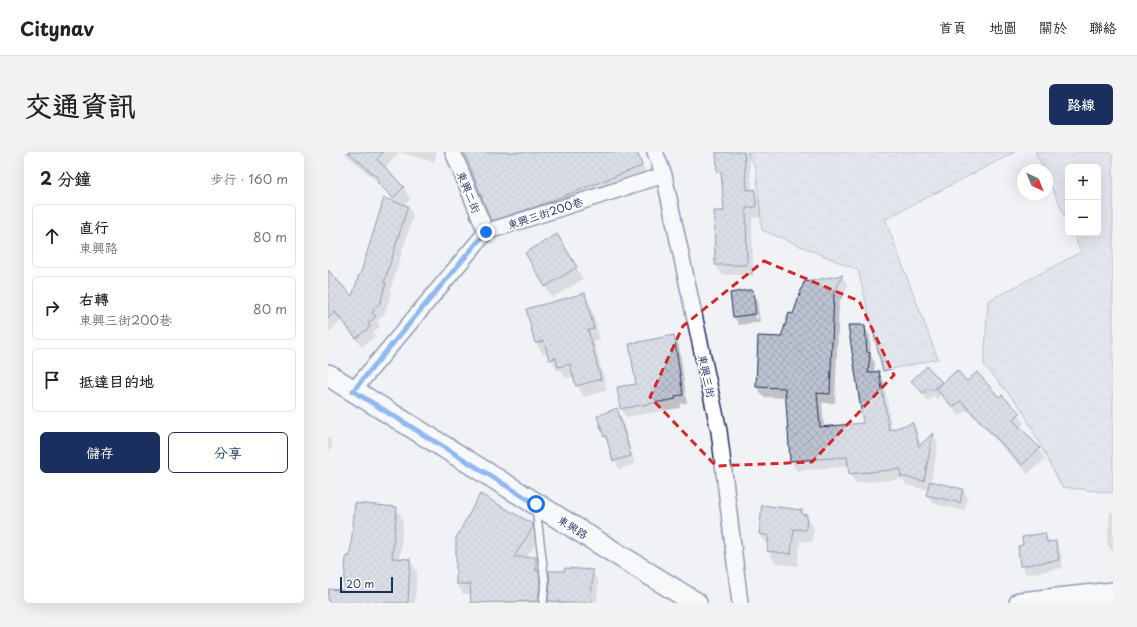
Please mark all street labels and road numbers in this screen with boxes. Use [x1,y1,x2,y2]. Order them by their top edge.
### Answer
street label: 東興二街 [453,168,485,217]
street label: 東興三街200巷 [505,193,585,233]
street label: 東興三街 [694,353,720,400]
street label: 東興路 [555,511,591,543]

